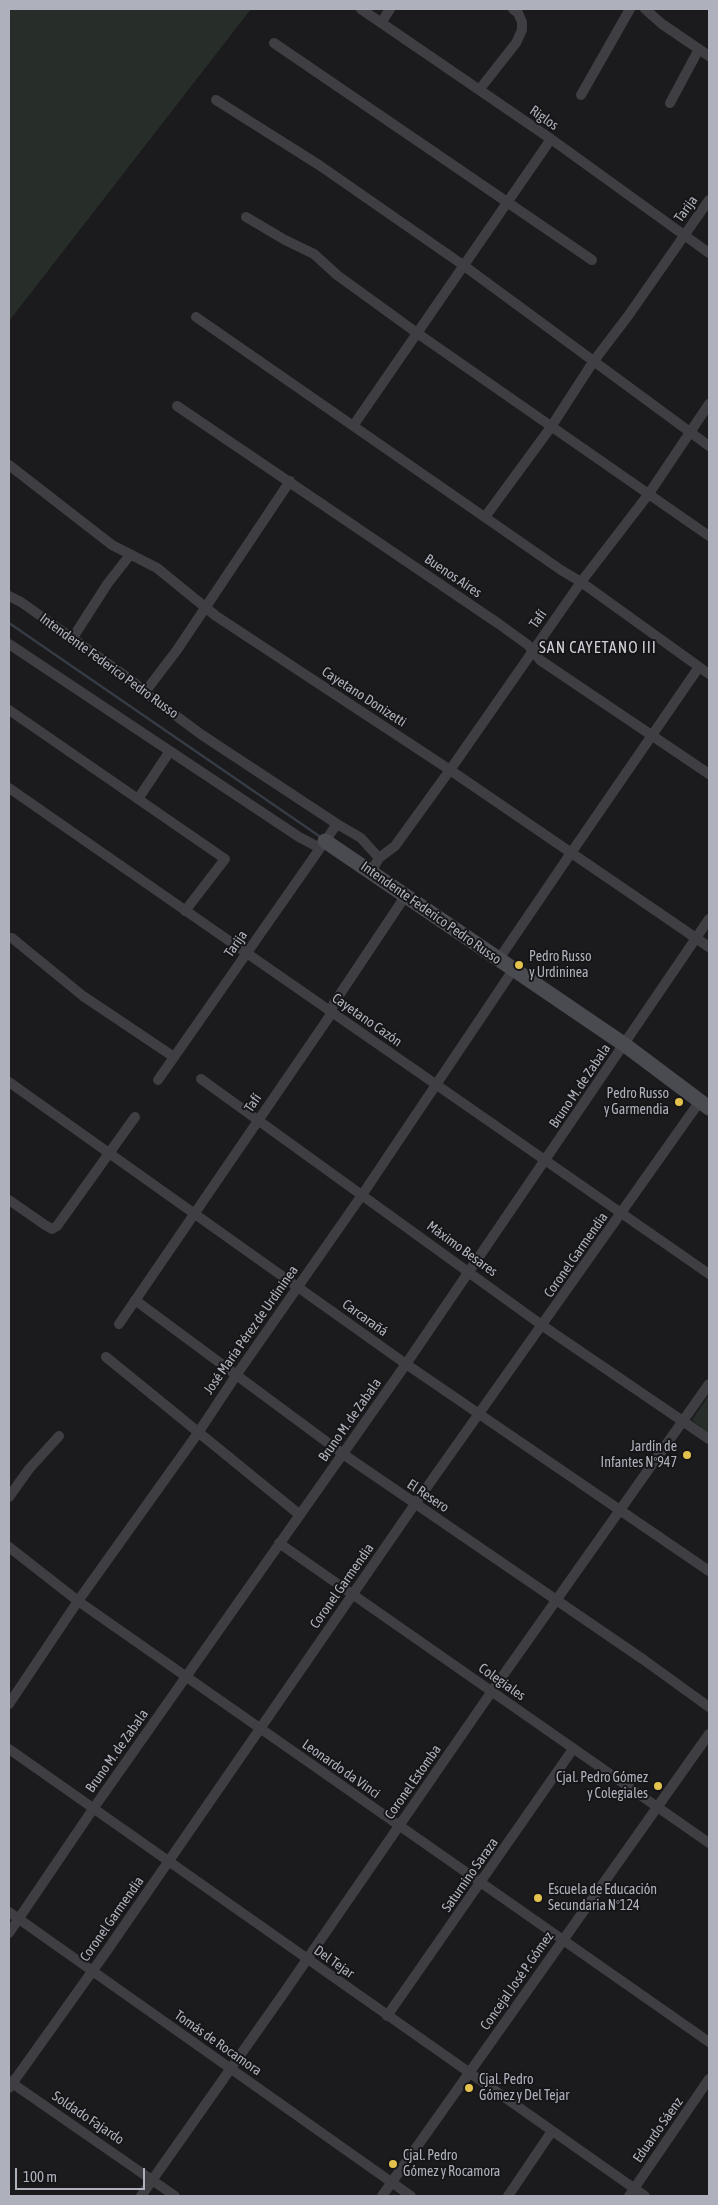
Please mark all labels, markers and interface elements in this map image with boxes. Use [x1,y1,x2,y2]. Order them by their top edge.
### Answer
street label: Riglos [526,102,562,134]
street label: Tarija [671,192,701,226]
street label: Buenos Aires [421,551,485,601]
street label: Tafí [526,606,550,632]
street label: Intendente Federico Pedro Russo [36,610,182,722]
district label: SAN CAYETANO III [537,638,659,658]
street label: Cayetano Donizetti [319,663,409,731]
street label: Intendente Federico Pedro Russo [358,858,504,968]
street label: Tarija [221,927,251,961]
place label: Pedro Russo y Urdininea [529,949,591,982]
marker: Pedro Russo y Urdininea [513,959,525,971]
street label: Cayetano Cazón [329,990,405,1050]
street label: Bruno M. de Zabala [546,1041,614,1131]
place label: Pedro Russo y Garmendia [604,1086,669,1118]
street label: Tafí [241,1091,265,1115]
marker: Pedro Russo y Garmendia [673,1096,685,1108]
street label: Coronel Garmendia [540,1209,612,1301]
street label: Máximo Besares [423,1218,501,1280]
street label: José María Pérez de Urdininea [200,1262,302,1398]
street label: Carcarañá [339,1296,391,1340]
street label: Bruno M. de Zabala [315,1375,385,1465]
place label: Jardín de Infantes Nº947 [601,1439,677,1471]
marker: Jardín de Infantes Nº947 [681,1449,693,1461]
street label: El Resero [404,1476,452,1516]
street label: Coronel Garmendia [306,1540,378,1632]
street label: Colegiales [475,1660,529,1704]
street label: Bruno M. de Zabala [82,1706,152,1796]
street label: Leonardo da Vinci [299,1736,383,1802]
street label: Coronel Estomba [381,1742,445,1822]
place label: Cjal. Pedro Gómez y Colegiales [556,1770,648,1802]
marker: Cjal. Pedro Gómez y Colegiales [652,1780,664,1792]
street label: Saturnino Saraza [438,1835,502,1915]
street label: Coronel Garmendia [76,1873,148,1965]
place label: Escuela de Educación Secundaria Nº124 [548,1882,657,1914]
marker: Escuela de Educación Secundaria Nº124 [532,1892,544,1904]
street label: Concejal José P. Gómez [477,1929,557,2033]
street label: Del Tejar [311,1942,357,1982]
street label: Tomás de Rocamora [171,2007,265,2079]
place label: Cjal. Pedro Gómez y Del Tejar [479,2072,569,2104]
marker: Cjal. Pedro Gómez y Del Tejar [463,2082,475,2094]
street label: Soldado Fajardo [49,2088,127,2148]
street label: Eduardo Sáenz [629,2094,687,2166]
place label: Cjal. Pedro Gómez y Rocamora [403,2148,500,2180]
scale bar [18,2158,148,2190]
marker: Cjal. Pedro Gómez y Rocamora [387,2158,399,2170]
text: 100 m [23,2168,57,2185]

